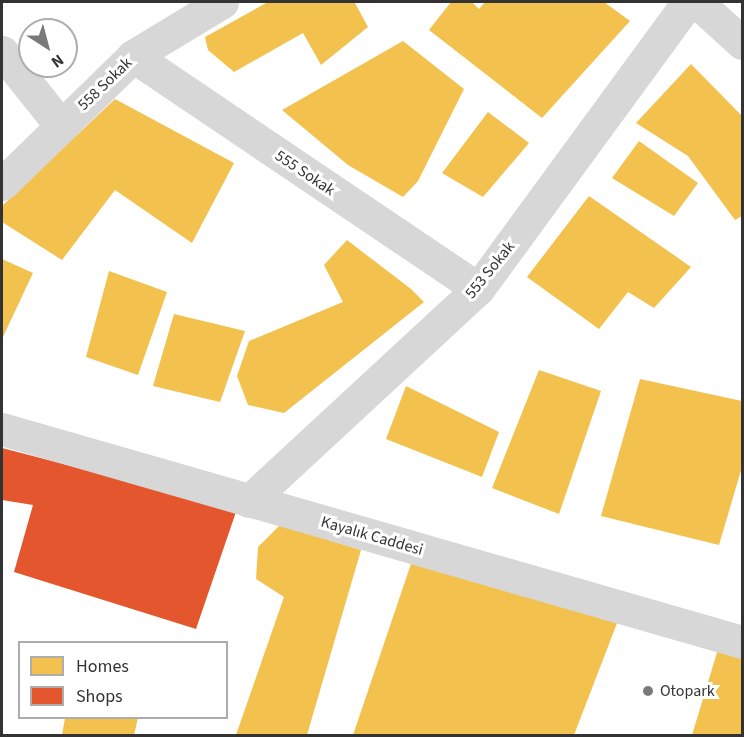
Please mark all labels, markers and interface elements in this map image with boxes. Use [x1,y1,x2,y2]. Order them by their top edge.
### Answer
north arrow [18,18,78,78]
text: N [47,49,68,73]
street label: 558 Sokak [74,53,136,115]
street label: 555 Sokak [271,146,339,200]
street label: 553 Sokak [461,238,519,302]
street label: Kayalık Caddesi [319,512,425,560]
legend [18,641,228,719]
text: Homes [76,654,129,679]
place label: Otopark [660,681,715,701]
text: Shops [76,684,123,709]
marker: Otopark [641,684,655,698]

